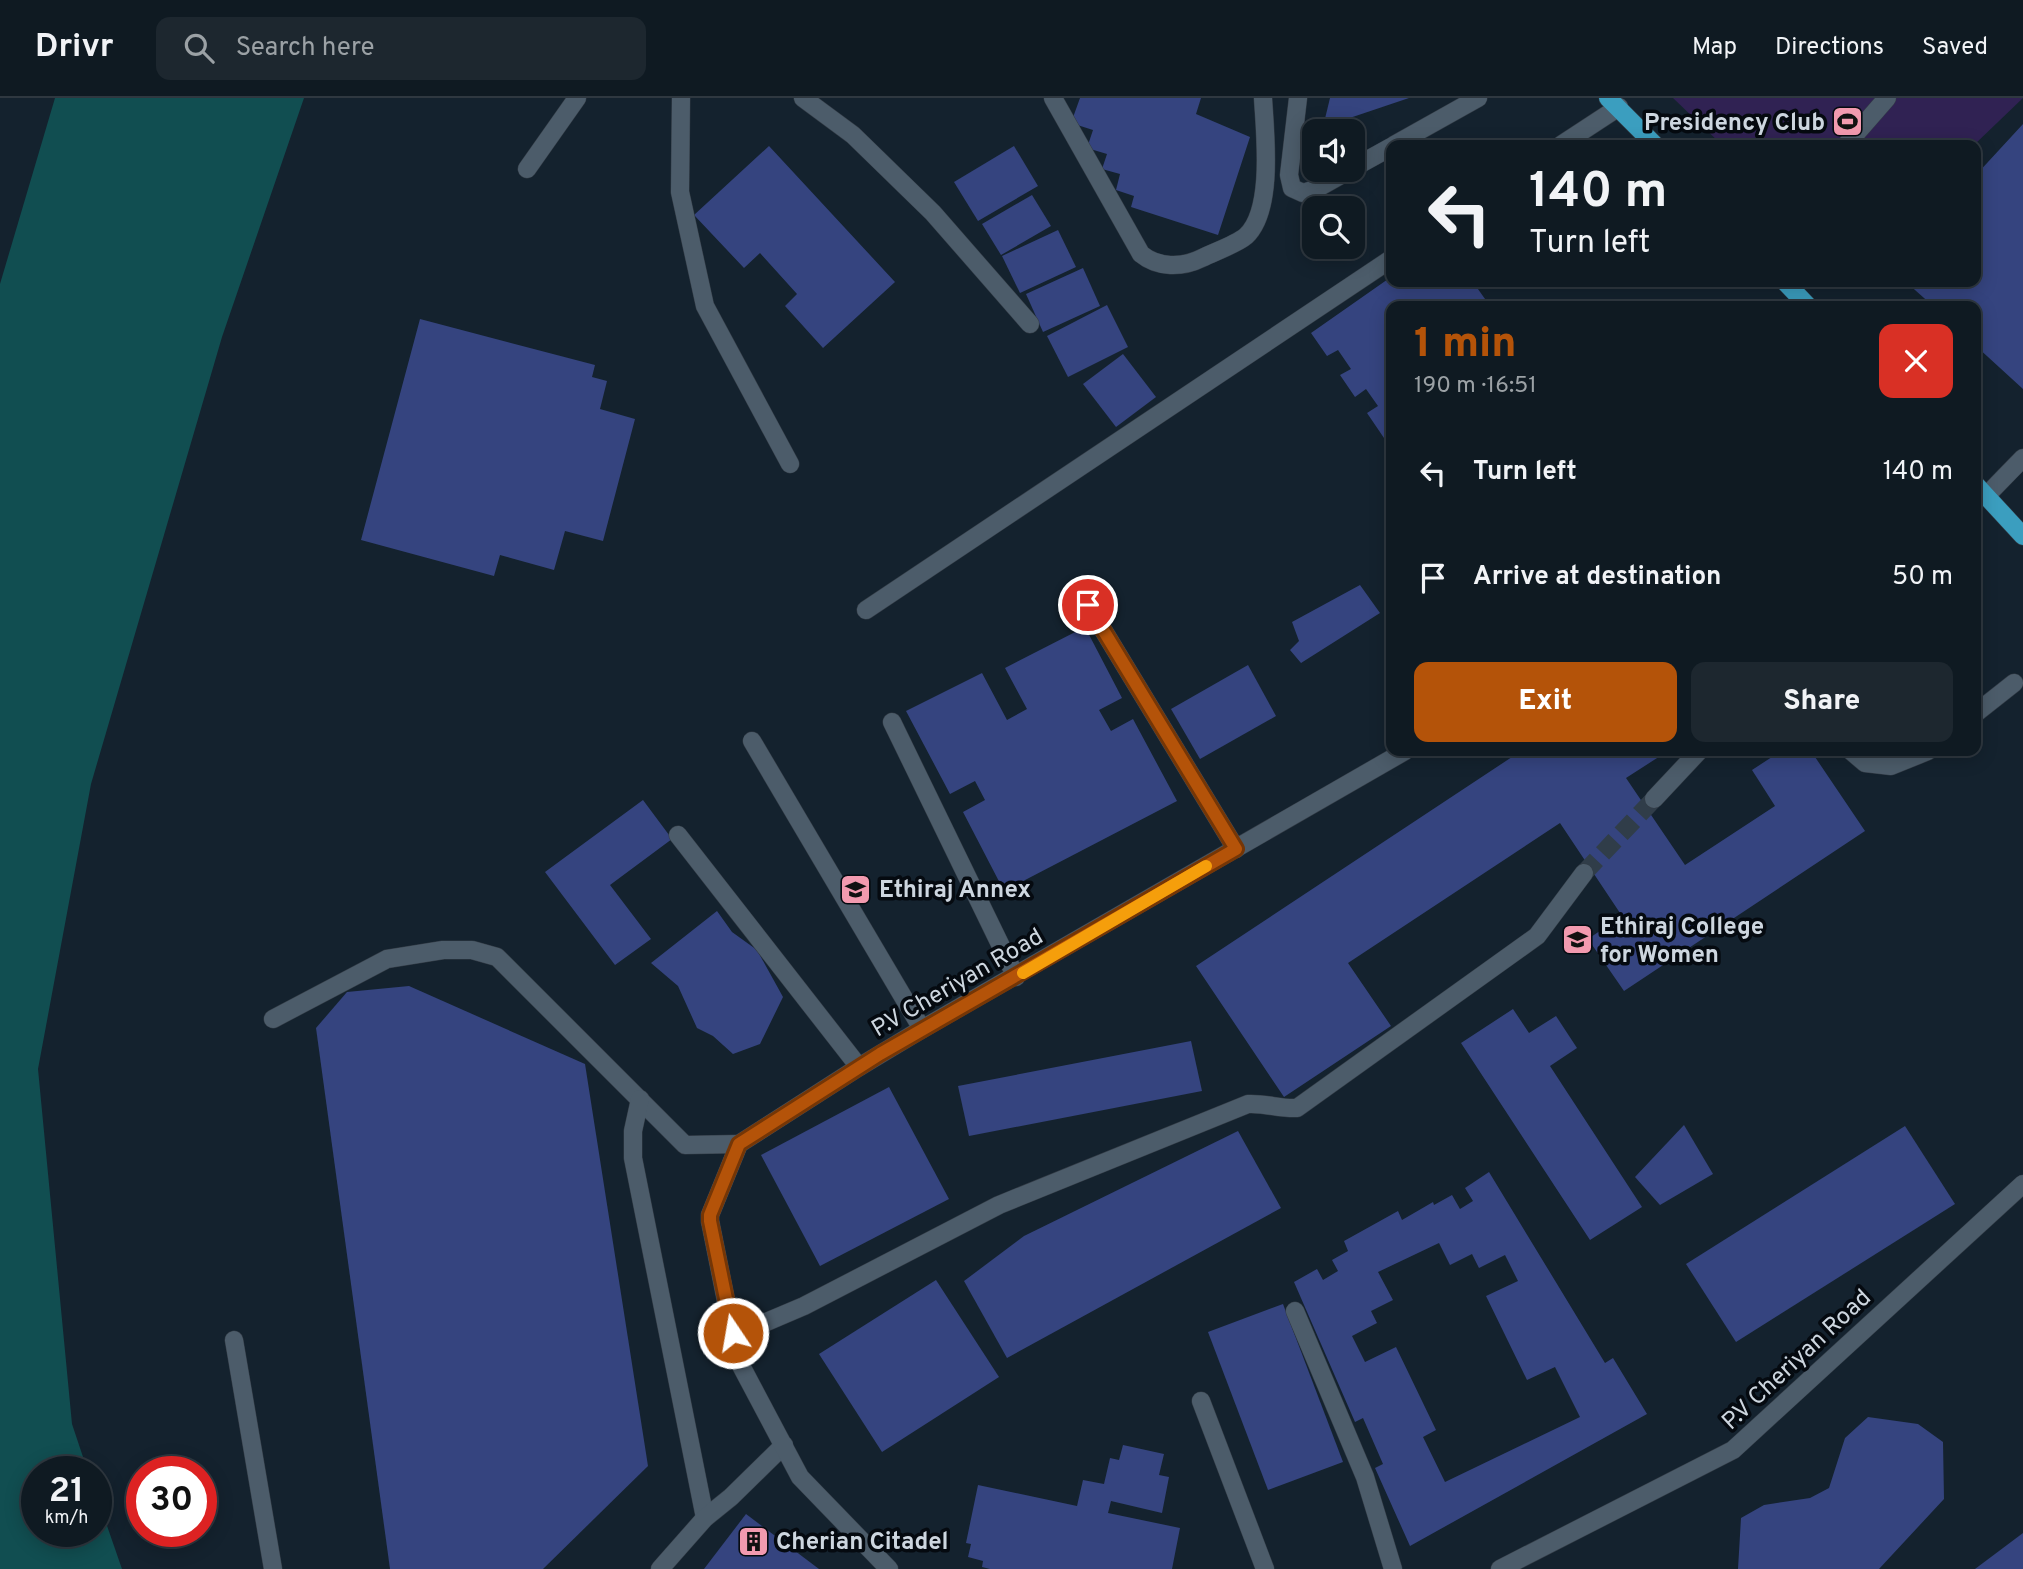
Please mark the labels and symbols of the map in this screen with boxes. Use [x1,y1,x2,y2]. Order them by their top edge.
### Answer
sports icon: Presidency Club [1831,105,1865,139]
place label: Presidency Club [1644,109,1825,139]
pin [1058,575,1118,635]
school or university icon: Ethiraj Annex [839,872,873,906]
place label: Ethiraj Annex [879,876,1031,906]
place label: Ethiraj College for Women [1600,913,1764,971]
street label: P.V Cheriyan Road [867,922,1049,1045]
school or university icon: Ethiraj College for Women [1560,923,1594,957]
street label: P.V Cheriyan Road [1716,1284,1878,1437]
position arrow [696,1296,770,1370]
speed limit sign: 30 [126,1456,217,1547]
building icon: Cherian Citadel [736,1524,770,1558]
place label: Cherian Citadel [776,1528,949,1558]

